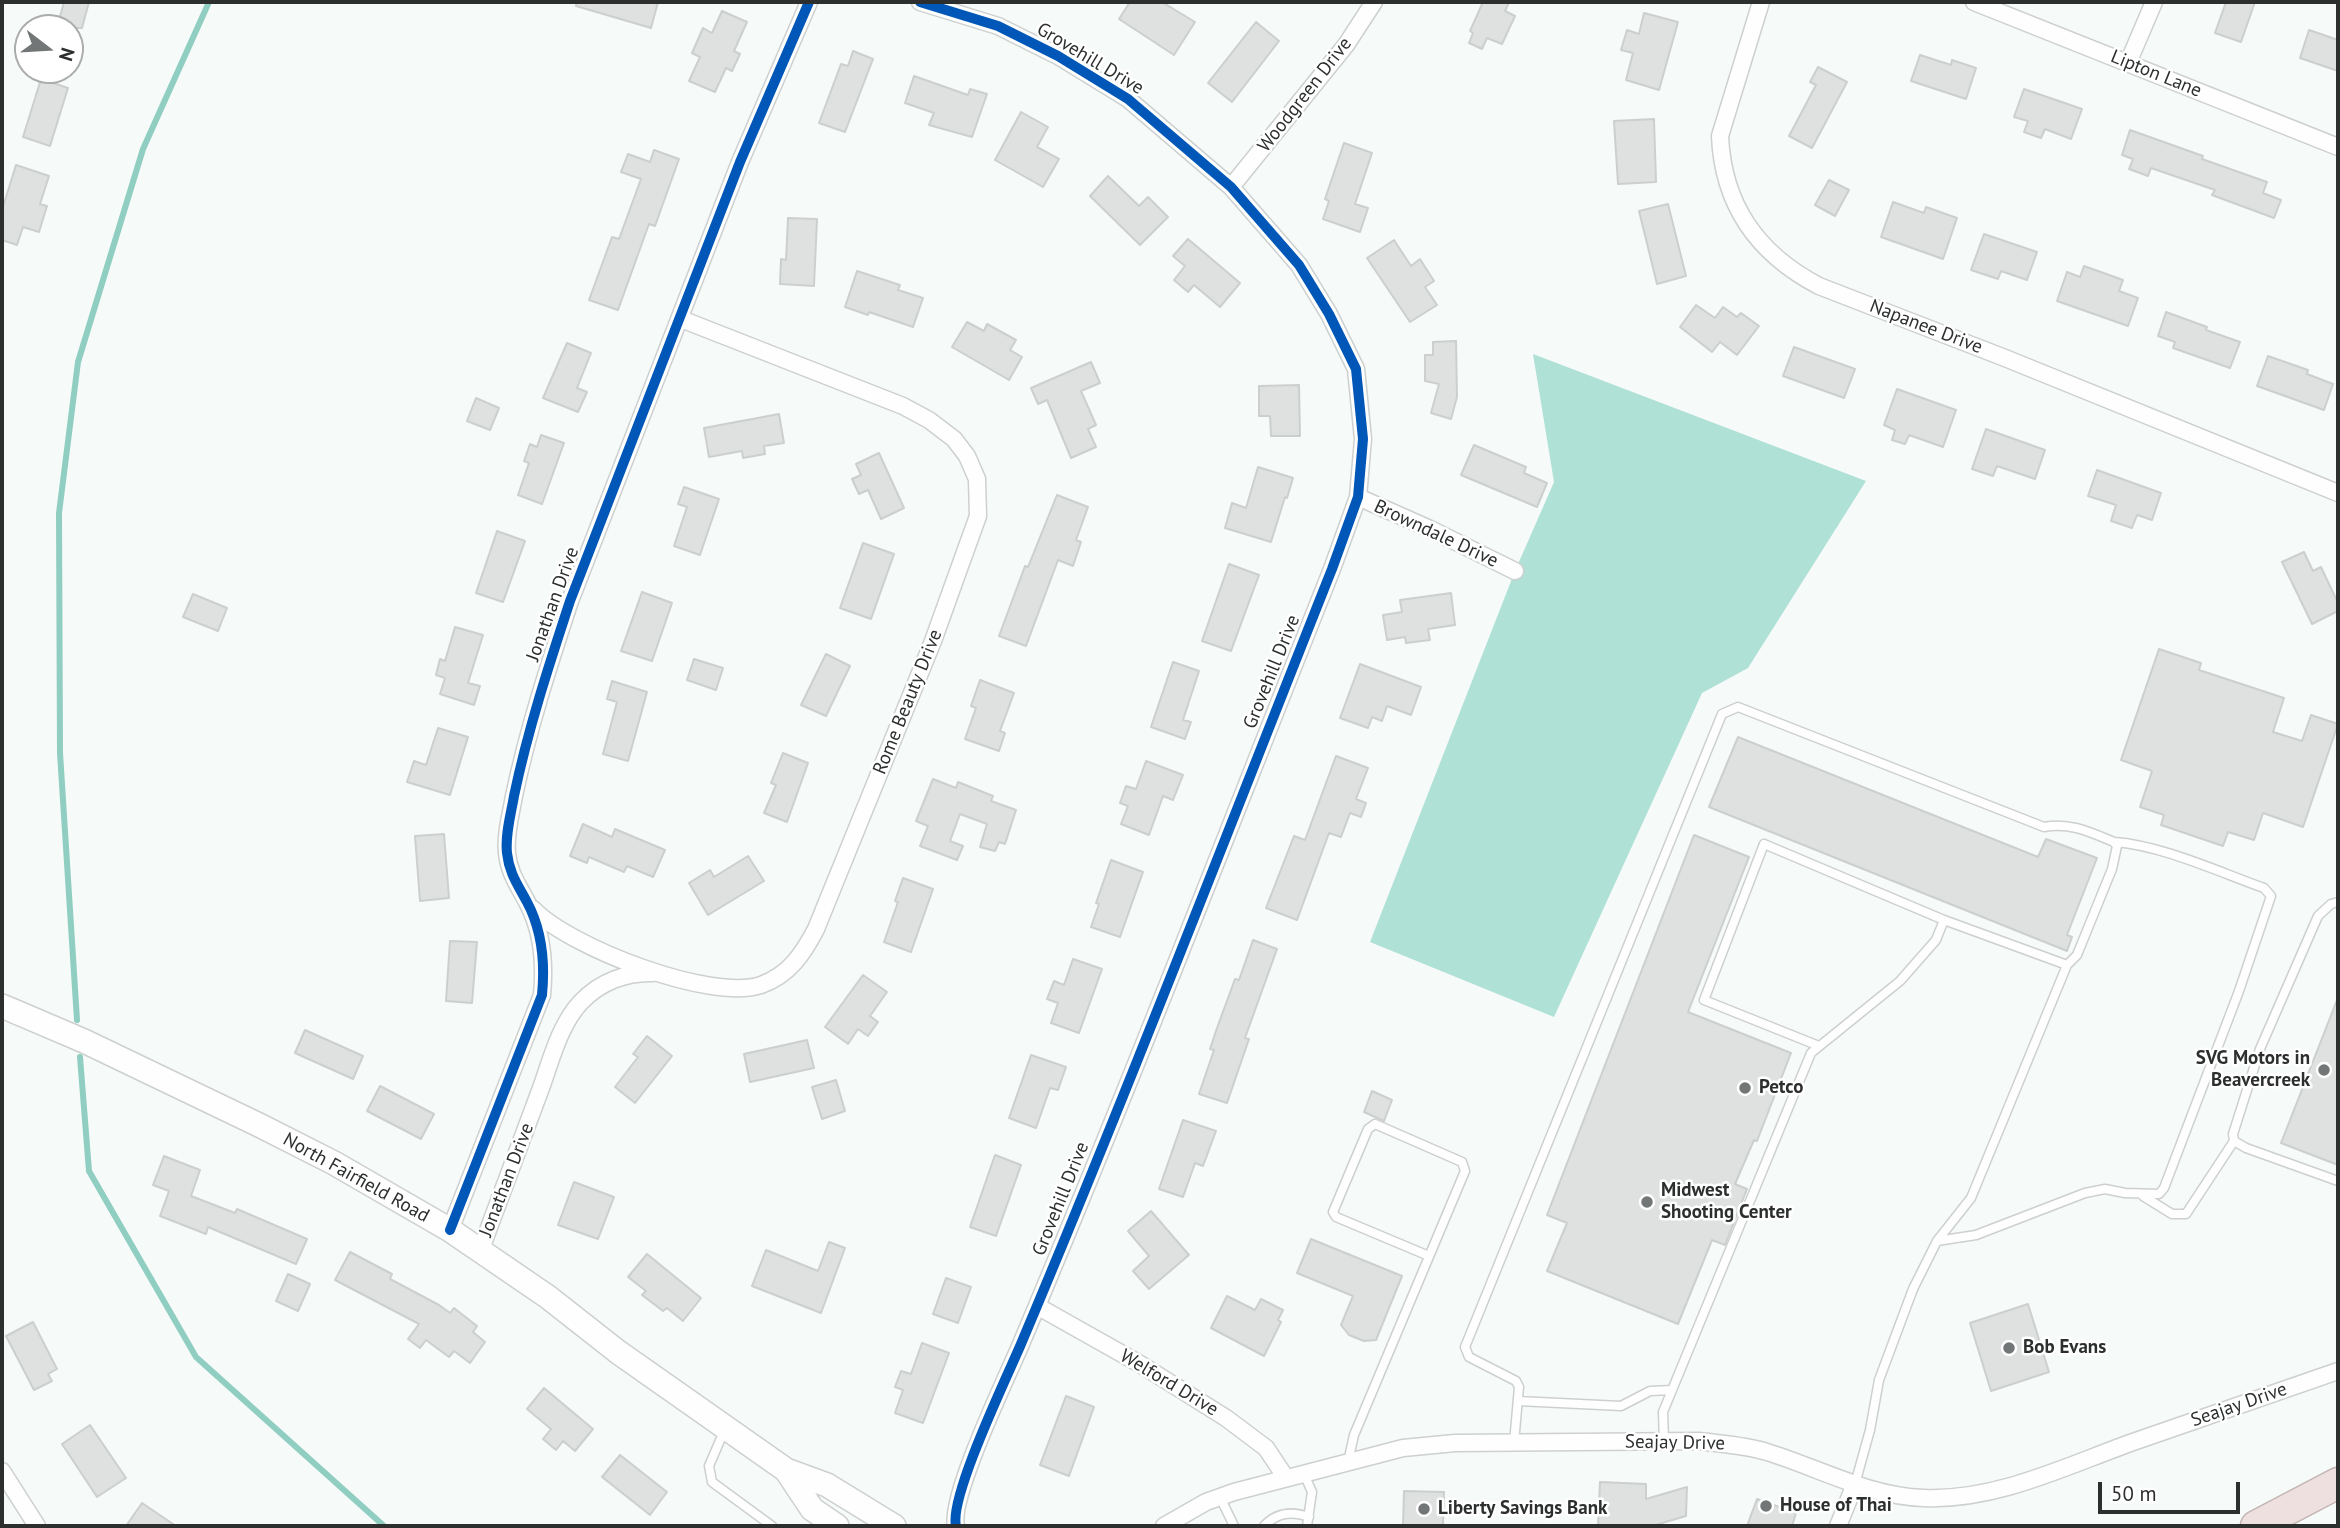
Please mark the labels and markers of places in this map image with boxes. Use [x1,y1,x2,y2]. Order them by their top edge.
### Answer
place label: SVG Motors in Beavercreek [2196,1048,2310,1092]
marker: SVG Motors in Beavercreek [2316,1062,2332,1078]
place label: Petco [1759,1077,1803,1099]
marker: Petco [1737,1080,1753,1096]
place label: Midwest Shooting Center [1661,1180,1792,1224]
marker: Midwest Shooting Center [1639,1194,1655,1210]
place label: Bob Evans [2023,1337,2106,1359]
marker: Bob Evans [2001,1340,2017,1356]
place label: House of Thai [1780,1495,1892,1517]
place label: Liberty Savings Bank [1438,1498,1607,1520]
marker: House of Thai [1758,1498,1774,1514]
marker: Liberty Savings Bank [1416,1501,1432,1517]

